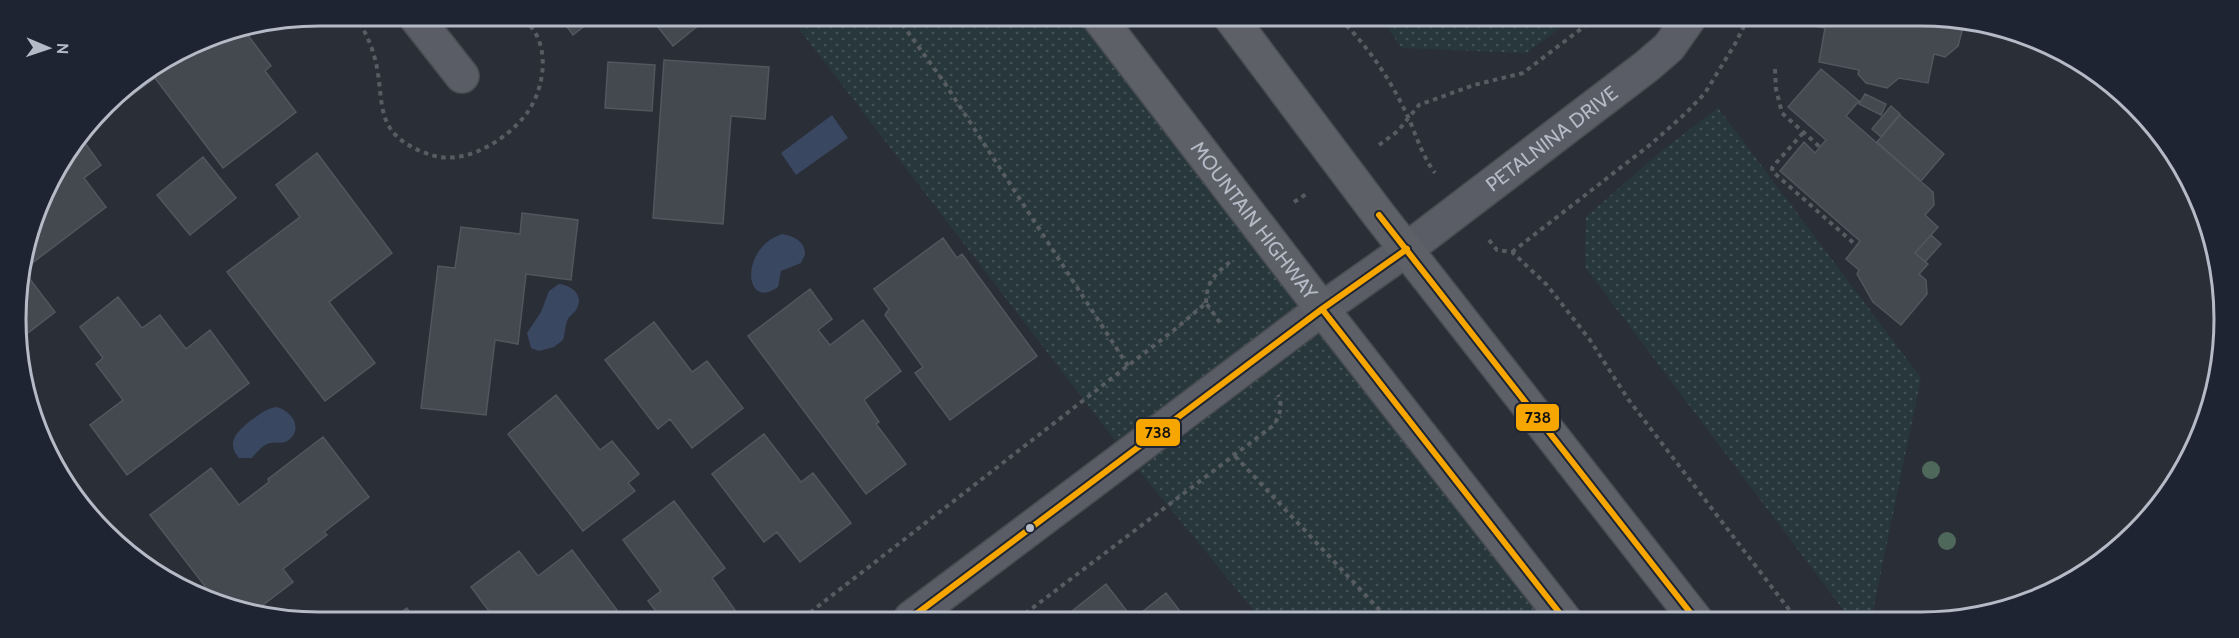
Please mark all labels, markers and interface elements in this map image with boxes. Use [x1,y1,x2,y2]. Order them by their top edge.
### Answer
north arrow [18,18,78,78]
text: N [53,43,72,54]
street label: PETALNINA DRIVE [1481,81,1622,197]
street label: MOUNTAIN HIGHWAY [1186,136,1323,305]
line badge: 738 [1515,403,1560,432]
text: 738 [1525,408,1551,427]
line badge: 738 [1135,418,1181,447]
text: 738 [1145,423,1171,442]
unlabelled marker [1024,522,1036,534]

